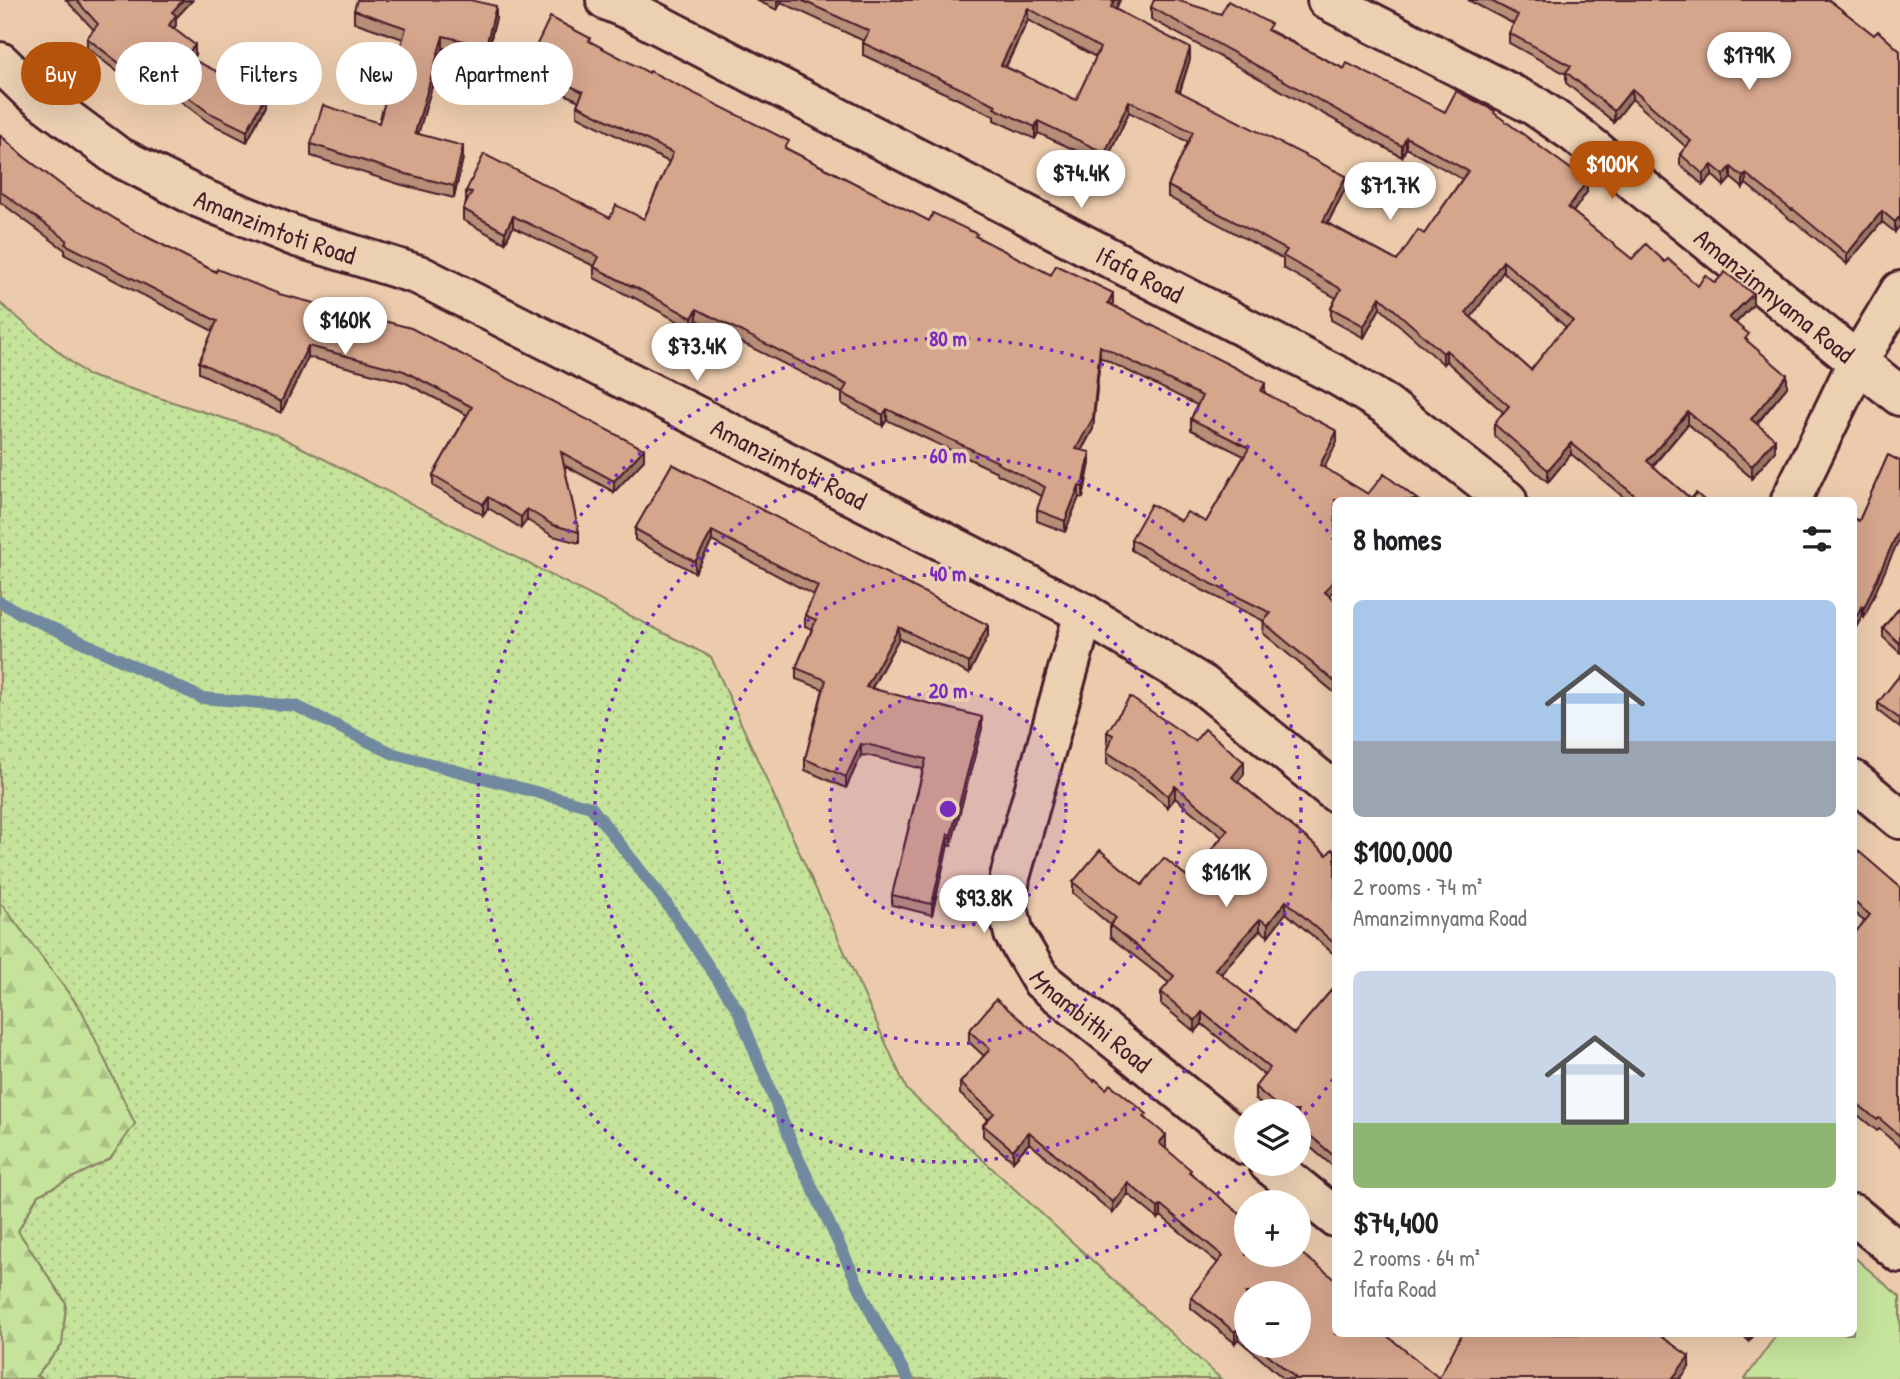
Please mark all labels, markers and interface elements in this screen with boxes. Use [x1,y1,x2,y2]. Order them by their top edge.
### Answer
pin: $179K [1700,32,1798,92]
text: $179K [1723,39,1775,70]
chip: Buy [21,42,101,105]
chip: Rent [115,42,202,105]
chip: Filters [216,42,322,105]
chip: New [336,42,417,105]
chip: Apartment [431,42,573,105]
pin: $100K [1563,142,1661,201]
text: $100K [1586,148,1638,179]
pin: $74.4K [1024,150,1138,210]
text: $74.4K [1052,157,1110,188]
pin: $71.7K [1333,162,1447,222]
text: $71.7K [1360,169,1420,200]
street label: Amanzimtoti Road [190,180,360,272]
street label: Amanzimnyama Road [1687,220,1862,370]
street label: Ifafa Road [1090,236,1190,311]
pin: $160K [296,298,394,357]
text: $160K [319,304,371,335]
pin: $73.4K [640,324,754,383]
text: 80 m [929,324,967,353]
text: $73.4K [668,330,726,361]
street label: Amanzimtoti Road [706,409,873,517]
text: 60 m [930,441,966,470]
text: 8 homes [1353,519,1441,559]
icon: filters [1798,520,1836,558]
text: 40 m [930,559,966,588]
icon: home [1532,646,1658,772]
text: 20 m [929,676,967,705]
centre of rings [936,797,960,821]
text: $100,000 [1353,831,1452,871]
pin: $161K [1177,850,1275,909]
text: $161K [1201,856,1251,887]
text: 2 rooms · 74 m² [1353,871,1482,902]
pin: $93.8K [927,876,1041,935]
text: $93.8K [955,882,1013,913]
text: Amanzimnyama Road [1353,902,1527,933]
street label: Mnambithi Road [1022,964,1159,1080]
icon: home [1532,1017,1658,1143]
map controls [1234,1099,1311,1358]
button: layers [1234,1099,1311,1176]
button: + [1234,1190,1311,1267]
text: $74,400 [1353,1202,1439,1242]
text: 2 rooms · 64 m² [1353,1242,1480,1273]
text: Ifafa Road [1353,1273,1436,1304]
button: − [1234,1281,1311,1358]

